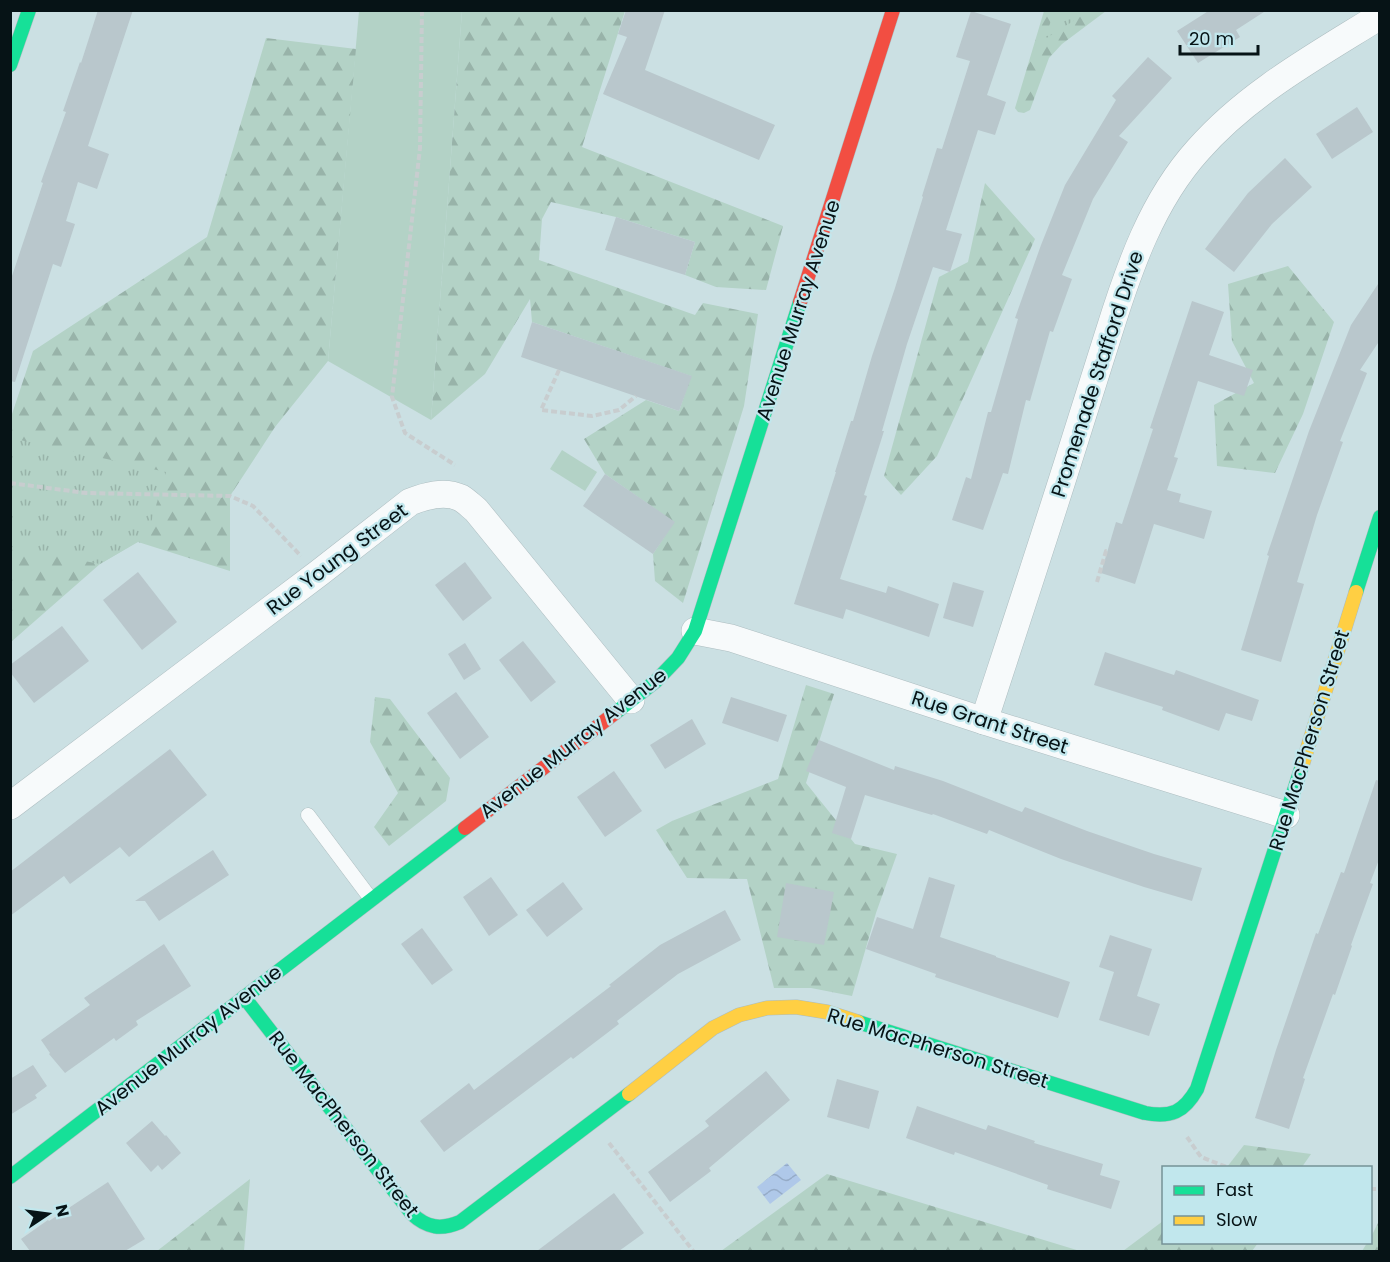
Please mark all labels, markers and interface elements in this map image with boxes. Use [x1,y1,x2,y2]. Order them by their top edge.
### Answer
scale bar [1180,18,1258,56]
text: 20 m [1189,26,1234,51]
street label: Avenue Murray Avenue [749,196,847,424]
street label: Promenade Stafford Drive [1044,247,1150,501]
street label: Rue Young Street [261,497,413,621]
street label: Rue MacPherson Street [1262,626,1356,854]
street label: Avenue Murray Avenue [474,661,672,825]
street label: Rue Grant Street [908,683,1072,761]
street label: Avenue Murray Avenue [89,958,287,1122]
street label: Rue MacPherson Street [824,1001,1052,1095]
street label: Rue MacPherson Street [262,1025,426,1223]
legend [1162,1166,1372,1244]
text: Fast [1216,1177,1253,1202]
north arrow [18,1184,78,1244]
text: N [50,1202,75,1219]
text: Slow [1216,1207,1258,1232]

